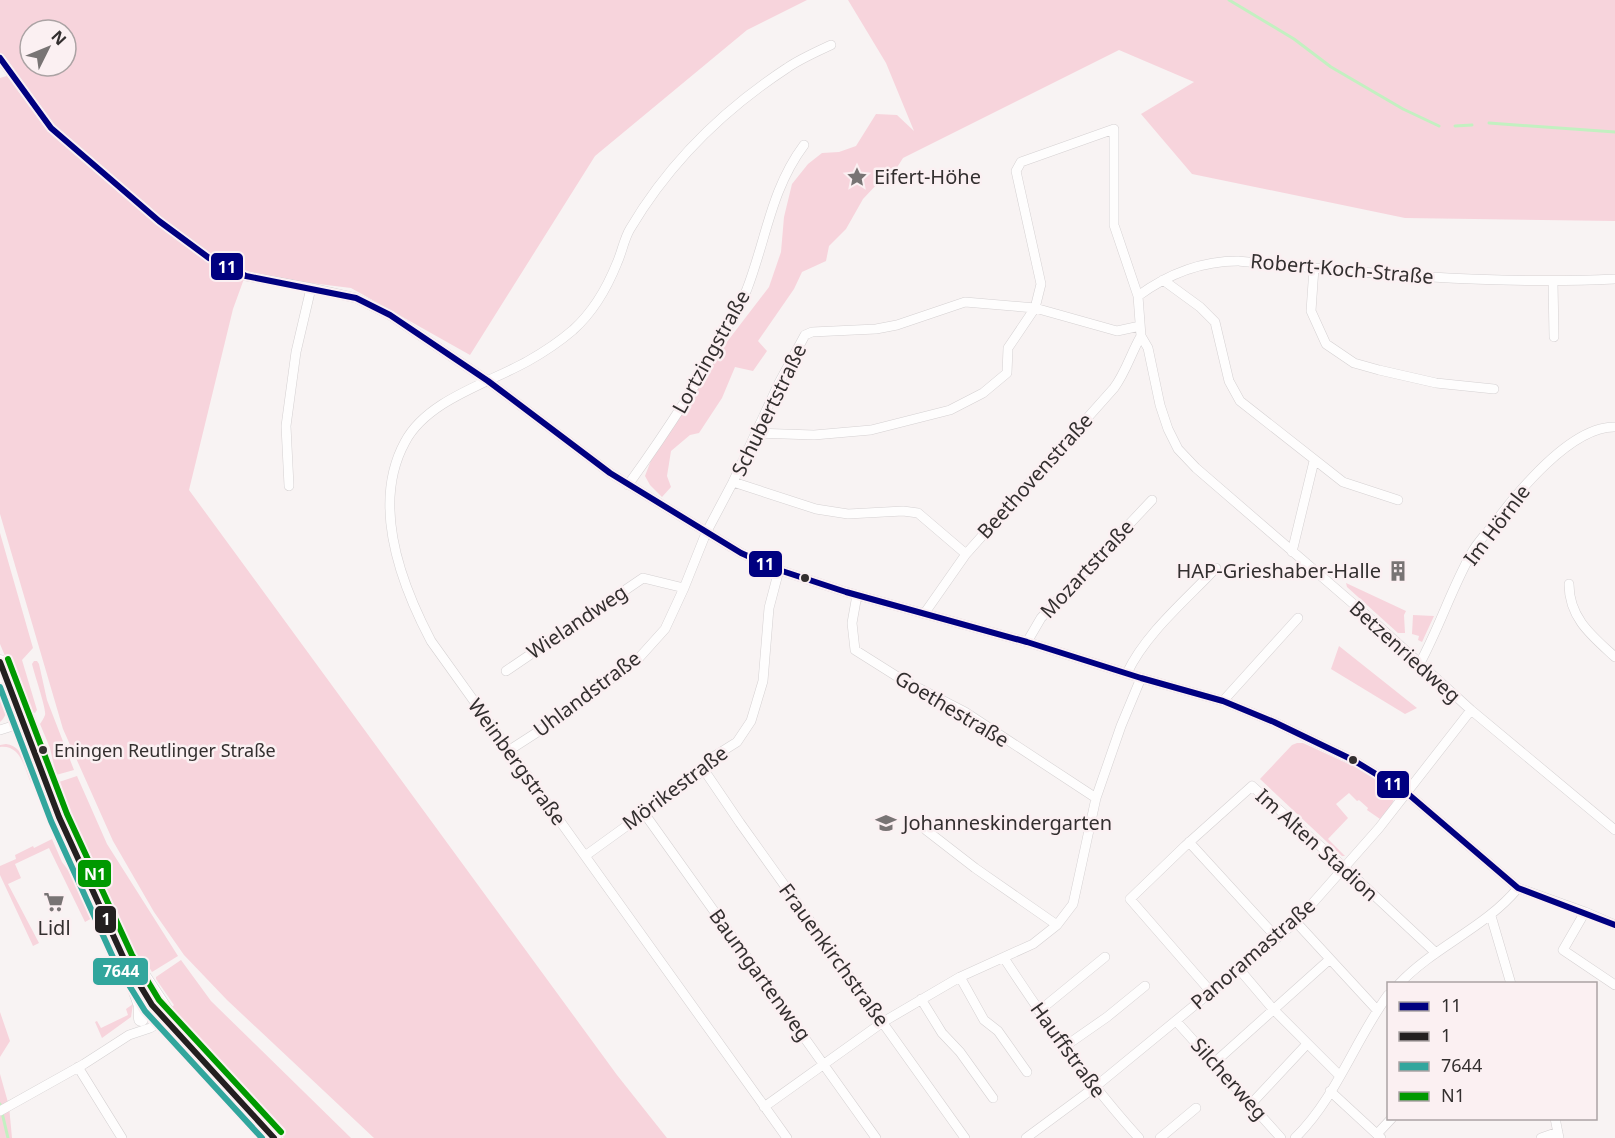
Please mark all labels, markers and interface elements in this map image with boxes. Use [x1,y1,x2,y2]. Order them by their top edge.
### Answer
north arrow [18,18,78,78]
text: N [46,26,71,50]
place label: Eifert-Höhe [874,163,981,190]
place icon: Eifert-Höhe [845,165,869,189]
street label: Robert-Koch-Straße [1249,247,1435,290]
line badge: 11 [210,252,244,281]
text: 11 [218,256,236,278]
street label: Lortzingstraße [666,285,756,418]
street label: Schubertstraße [725,339,812,480]
street label: Beethovenstraße [971,407,1098,544]
street label: Im Hörnle [1457,479,1536,571]
street label: Mozartstraße [1034,513,1139,624]
line badge: 11 [748,550,783,578]
text: 11 [756,553,774,575]
place label: HAP-Grieshaber-Halle [1177,557,1381,584]
building icon: HAP-Grieshaber-Halle [1386,559,1410,583]
unlabelled marker [799,572,811,584]
street label: Wielandweg [521,578,632,665]
street label: Betzenriedweg [1344,594,1467,709]
street label: Uhlandstraße [528,644,646,743]
street label: Goethestraße [890,664,1014,753]
street label: Weinbergstraße [462,693,573,831]
place label: Eningen Reutlinger Straße [54,738,276,762]
street label: Mörikestraße [616,739,733,836]
marker: Eningen Reutlinger Straße [37,744,49,756]
unlabelled marker [1347,754,1359,766]
line badge: 11 [1376,770,1410,799]
text: 11 [1384,773,1402,795]
street label: Im Alten Stadion [1250,782,1384,907]
place label: Johanneskindergarten [901,809,1112,836]
school or university icon: Johanneskindergarten [874,811,898,835]
line badge: N1 [77,859,112,888]
text: N1 [84,863,106,885]
street label: Frauenkirchstraße [773,878,896,1032]
supermarket icon: Lidl [42,890,66,914]
street label: Panoramastraße [1185,892,1321,1015]
street label: Baumgartenweg [703,903,818,1046]
line badge: 1 [94,905,117,934]
text: 1 [101,908,111,930]
place label: Lidl [37,914,71,941]
line badge: 7644 [92,957,149,986]
text: 7644 [103,960,139,982]
legend [1387,982,1597,1120]
text: 11 [1441,993,1462,1017]
street label: Hauffstraße [1025,996,1112,1103]
text: 1 [1441,1023,1451,1047]
street label: Silcherweg [1185,1032,1274,1126]
text: 7644 [1441,1053,1482,1077]
text: N1 [1441,1083,1465,1107]

